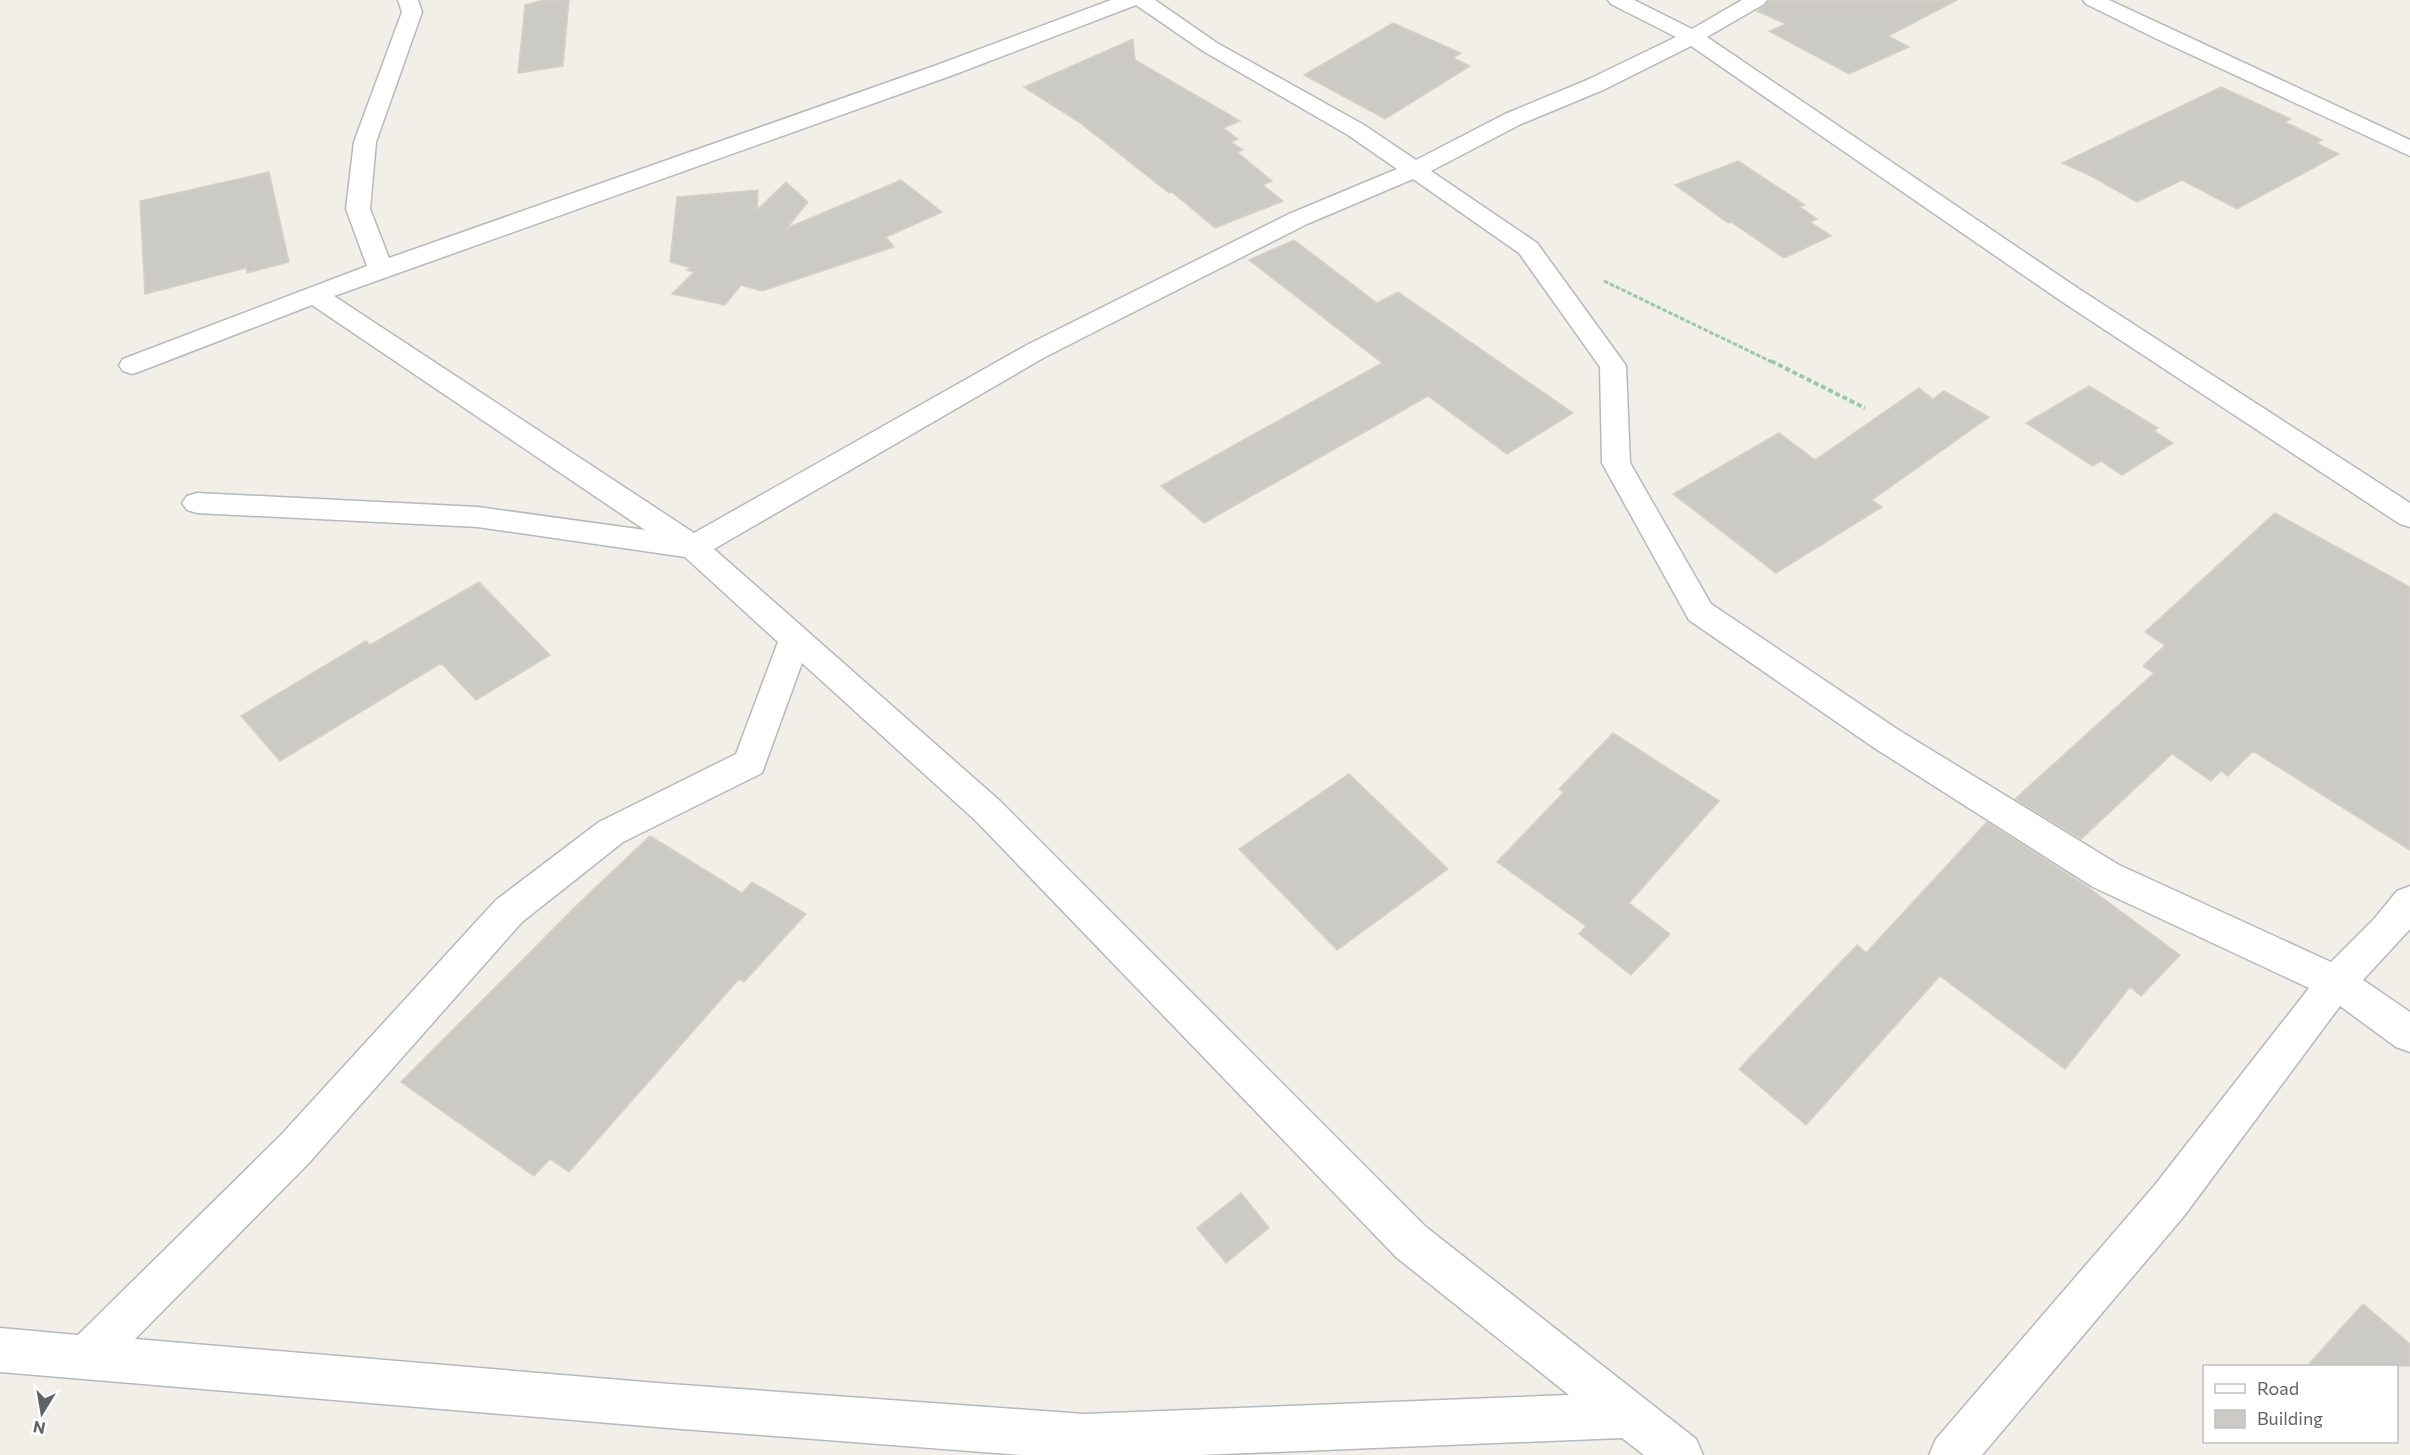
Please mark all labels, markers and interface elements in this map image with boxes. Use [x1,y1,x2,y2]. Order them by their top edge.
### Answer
legend [2203,1365,2398,1443]
text: Road [2257,1377,2299,1399]
north arrow [12,1383,72,1443]
text: Building [2257,1407,2323,1429]
text: N [31,1418,47,1439]

